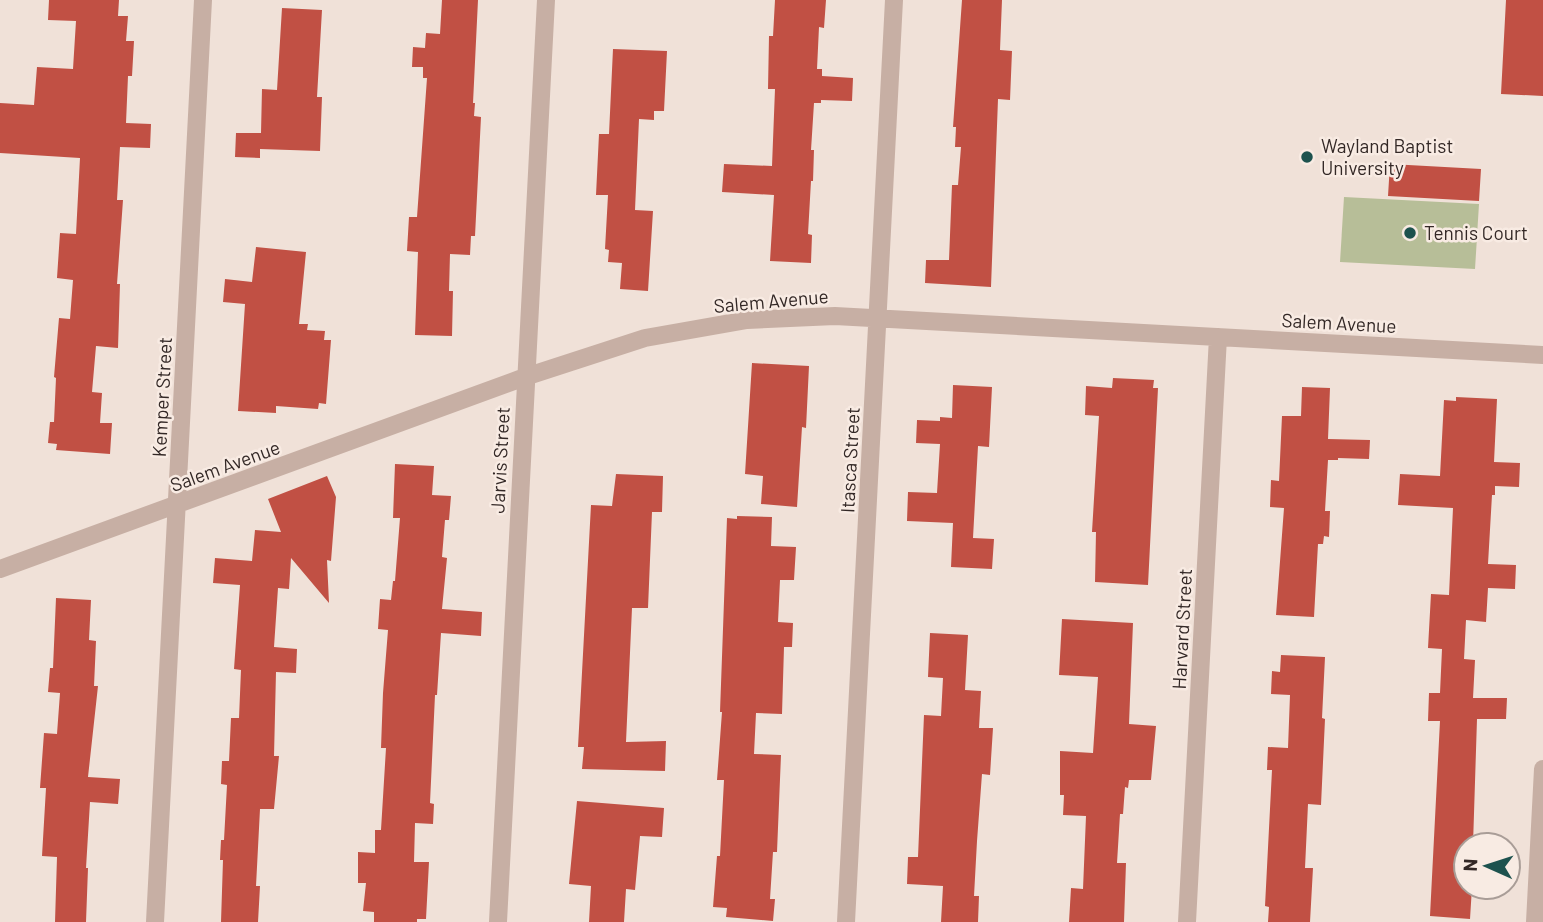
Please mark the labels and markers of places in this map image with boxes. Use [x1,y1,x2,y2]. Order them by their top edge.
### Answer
place label: Wayland Baptist University [1321,134,1453,179]
marker: Wayland Baptist University [1299,149,1315,165]
place label: Tennis Court [1424,221,1528,244]
marker: Tennis Court [1402,225,1418,241]

